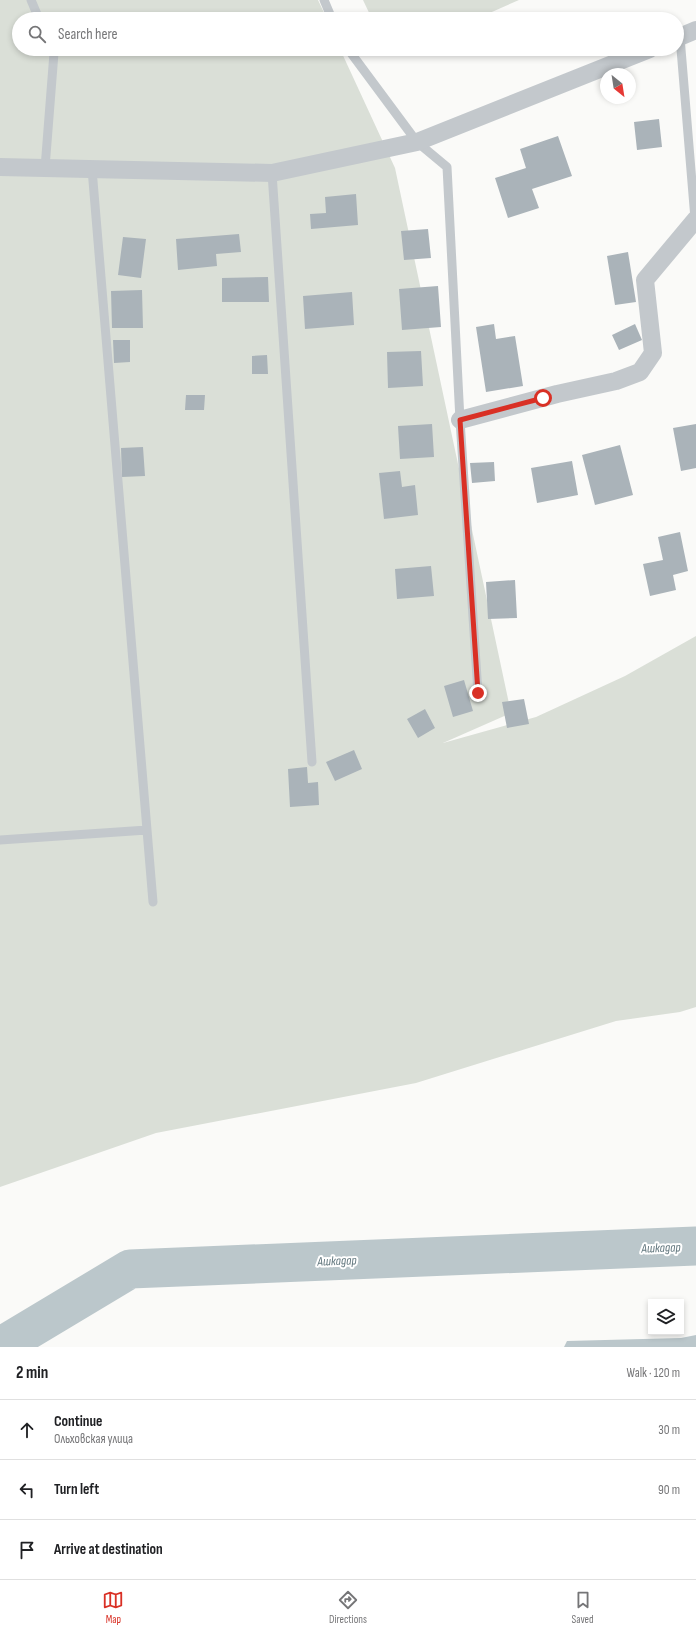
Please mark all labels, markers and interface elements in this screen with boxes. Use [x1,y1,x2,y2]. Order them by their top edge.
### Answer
search box [12,12,684,56]
icon: search [26,23,48,45]
text: Search here [58,25,118,44]
north arrow [600,68,636,104]
route start [534,389,552,407]
route end [469,684,487,702]
water label: Ашкадар [640,1239,682,1257]
water label: Ашкадар [316,1252,358,1270]
map controls [648,1299,684,1335]
button: layers [648,1299,684,1335]
text: 2 min [16,1363,48,1383]
text: Walk · 120 m [627,1365,680,1381]
text: Continue [54,1412,103,1431]
icon: ahead [16,1419,38,1441]
text: 30 m [658,1422,680,1438]
text: Ольховская улица [54,1431,133,1447]
icon: left [16,1479,38,1501]
text: Turn left [54,1480,99,1499]
text: 90 m [658,1482,680,1498]
icon: arrive [16,1539,38,1561]
text: Arrive at destination [54,1540,163,1559]
tab: Map [102,1589,124,1626]
tab: Directions [329,1589,367,1626]
tab: Saved [572,1589,594,1626]

